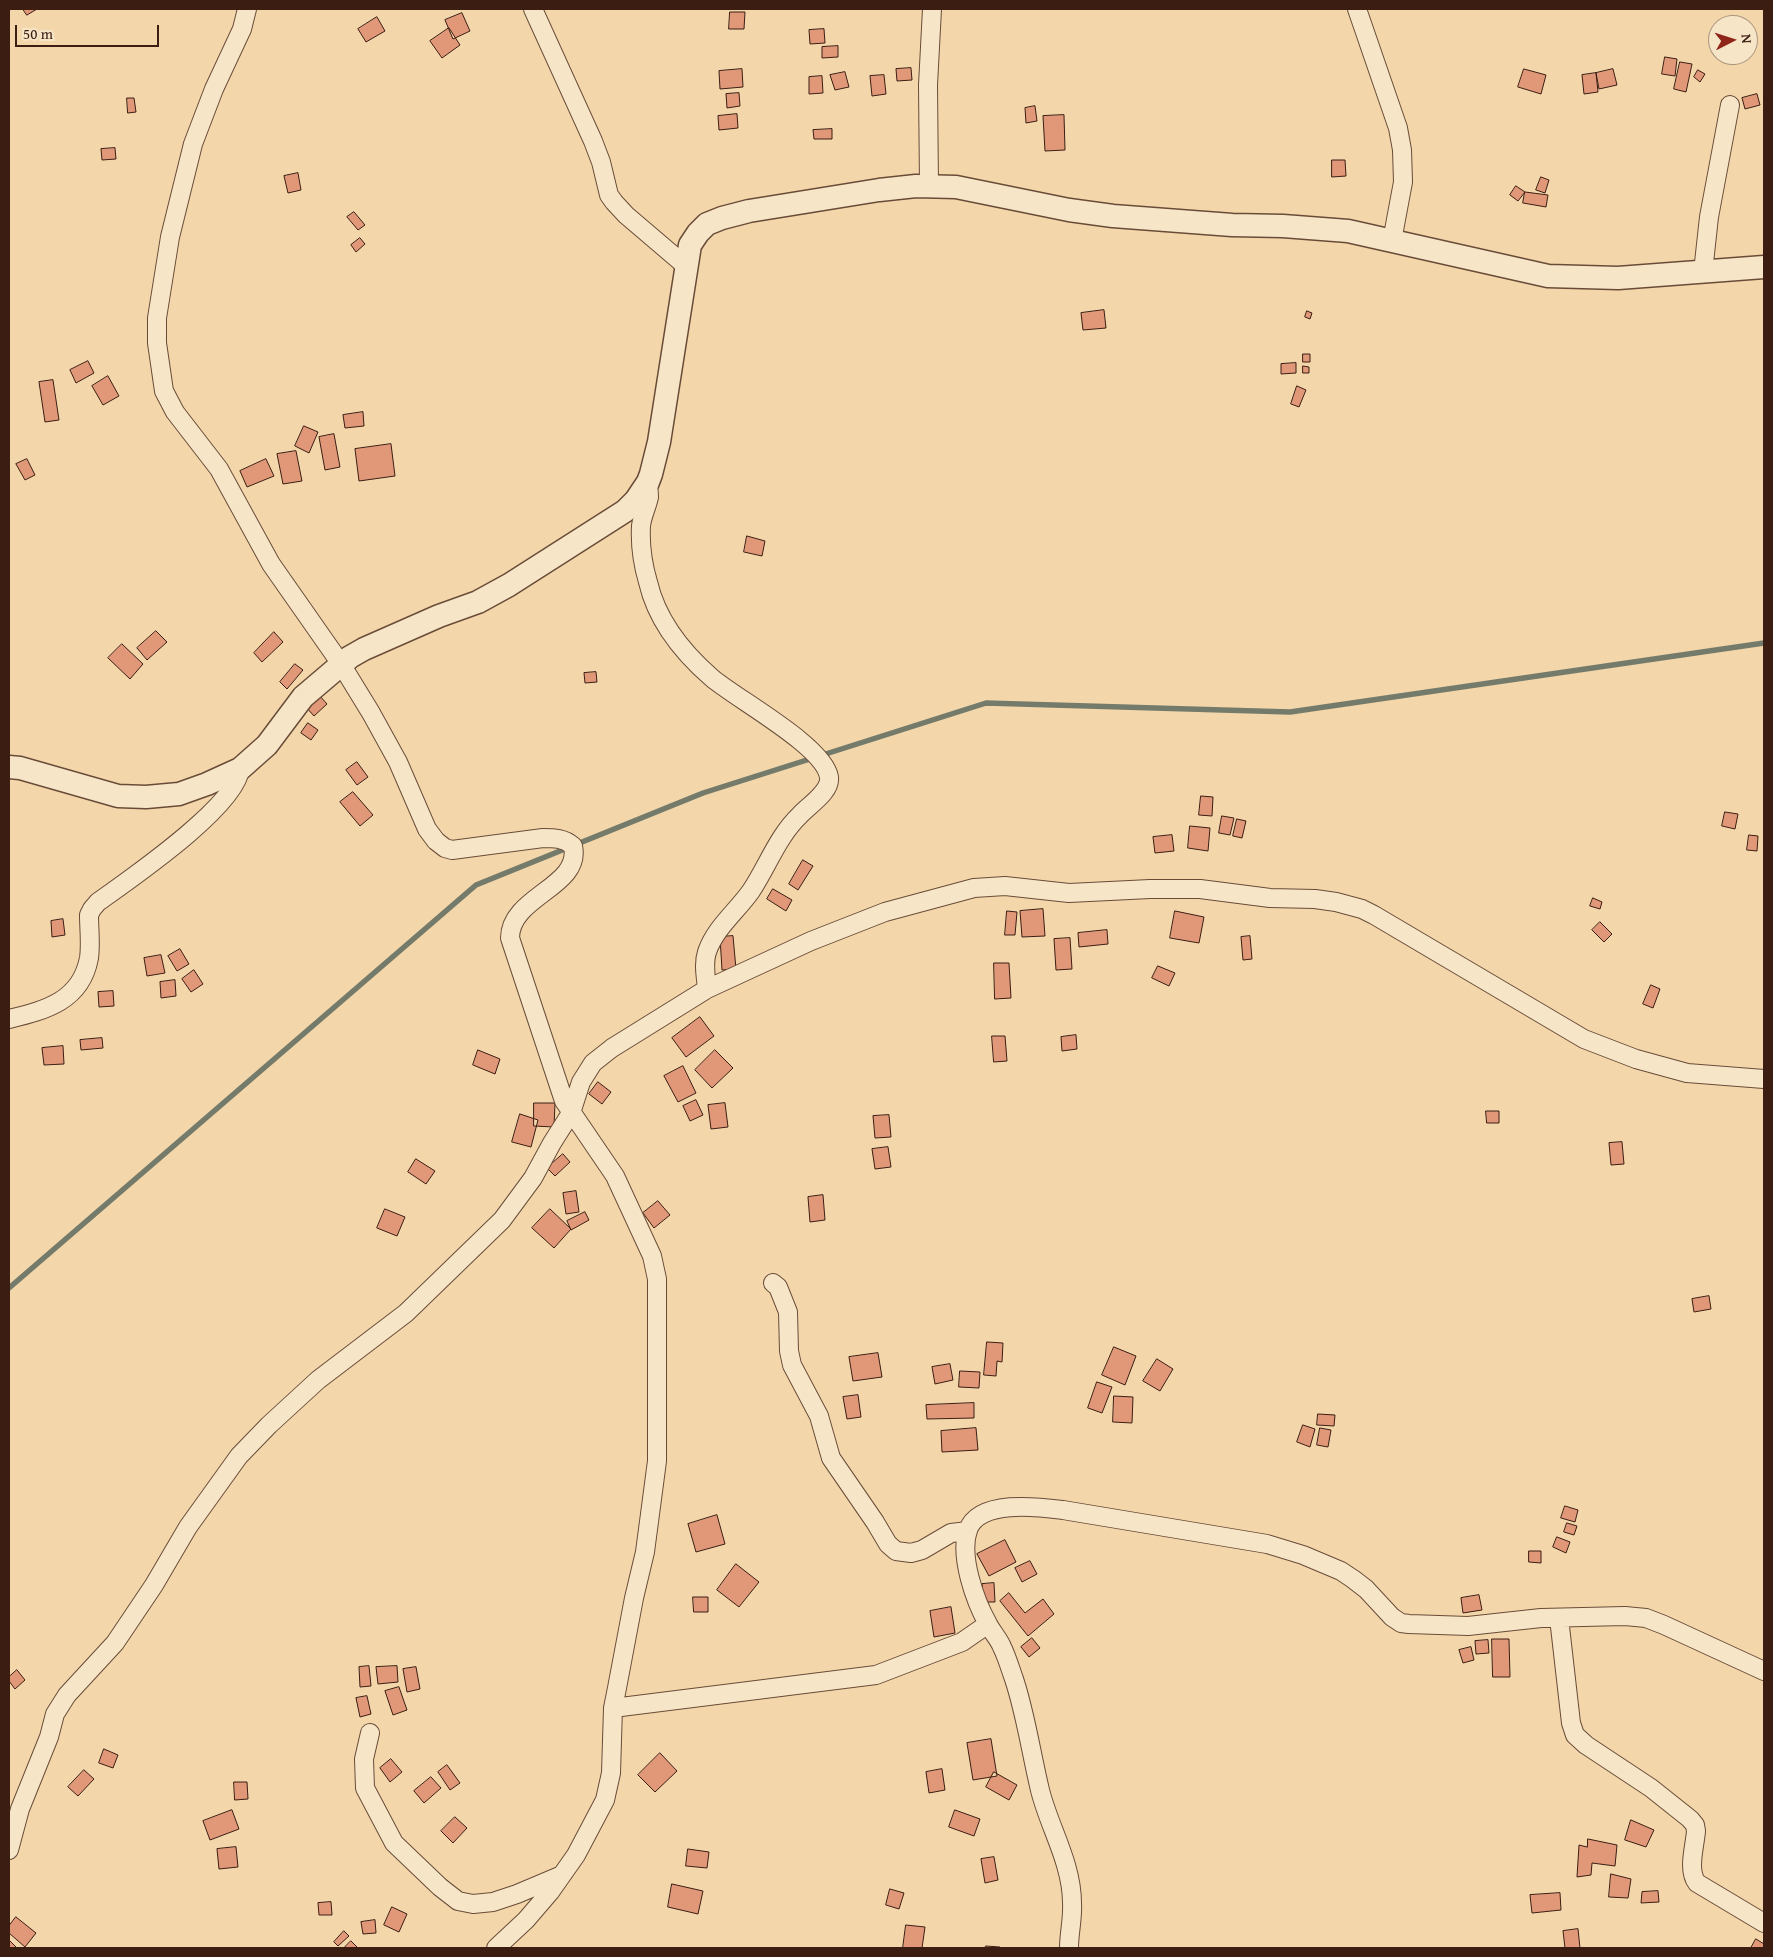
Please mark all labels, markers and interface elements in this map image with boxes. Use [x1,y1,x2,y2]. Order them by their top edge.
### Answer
scale bar [18,15,161,47]
north arrow [1708,15,1758,65]
text: 50 m [23,23,53,44]
text: N [1737,33,1757,44]

